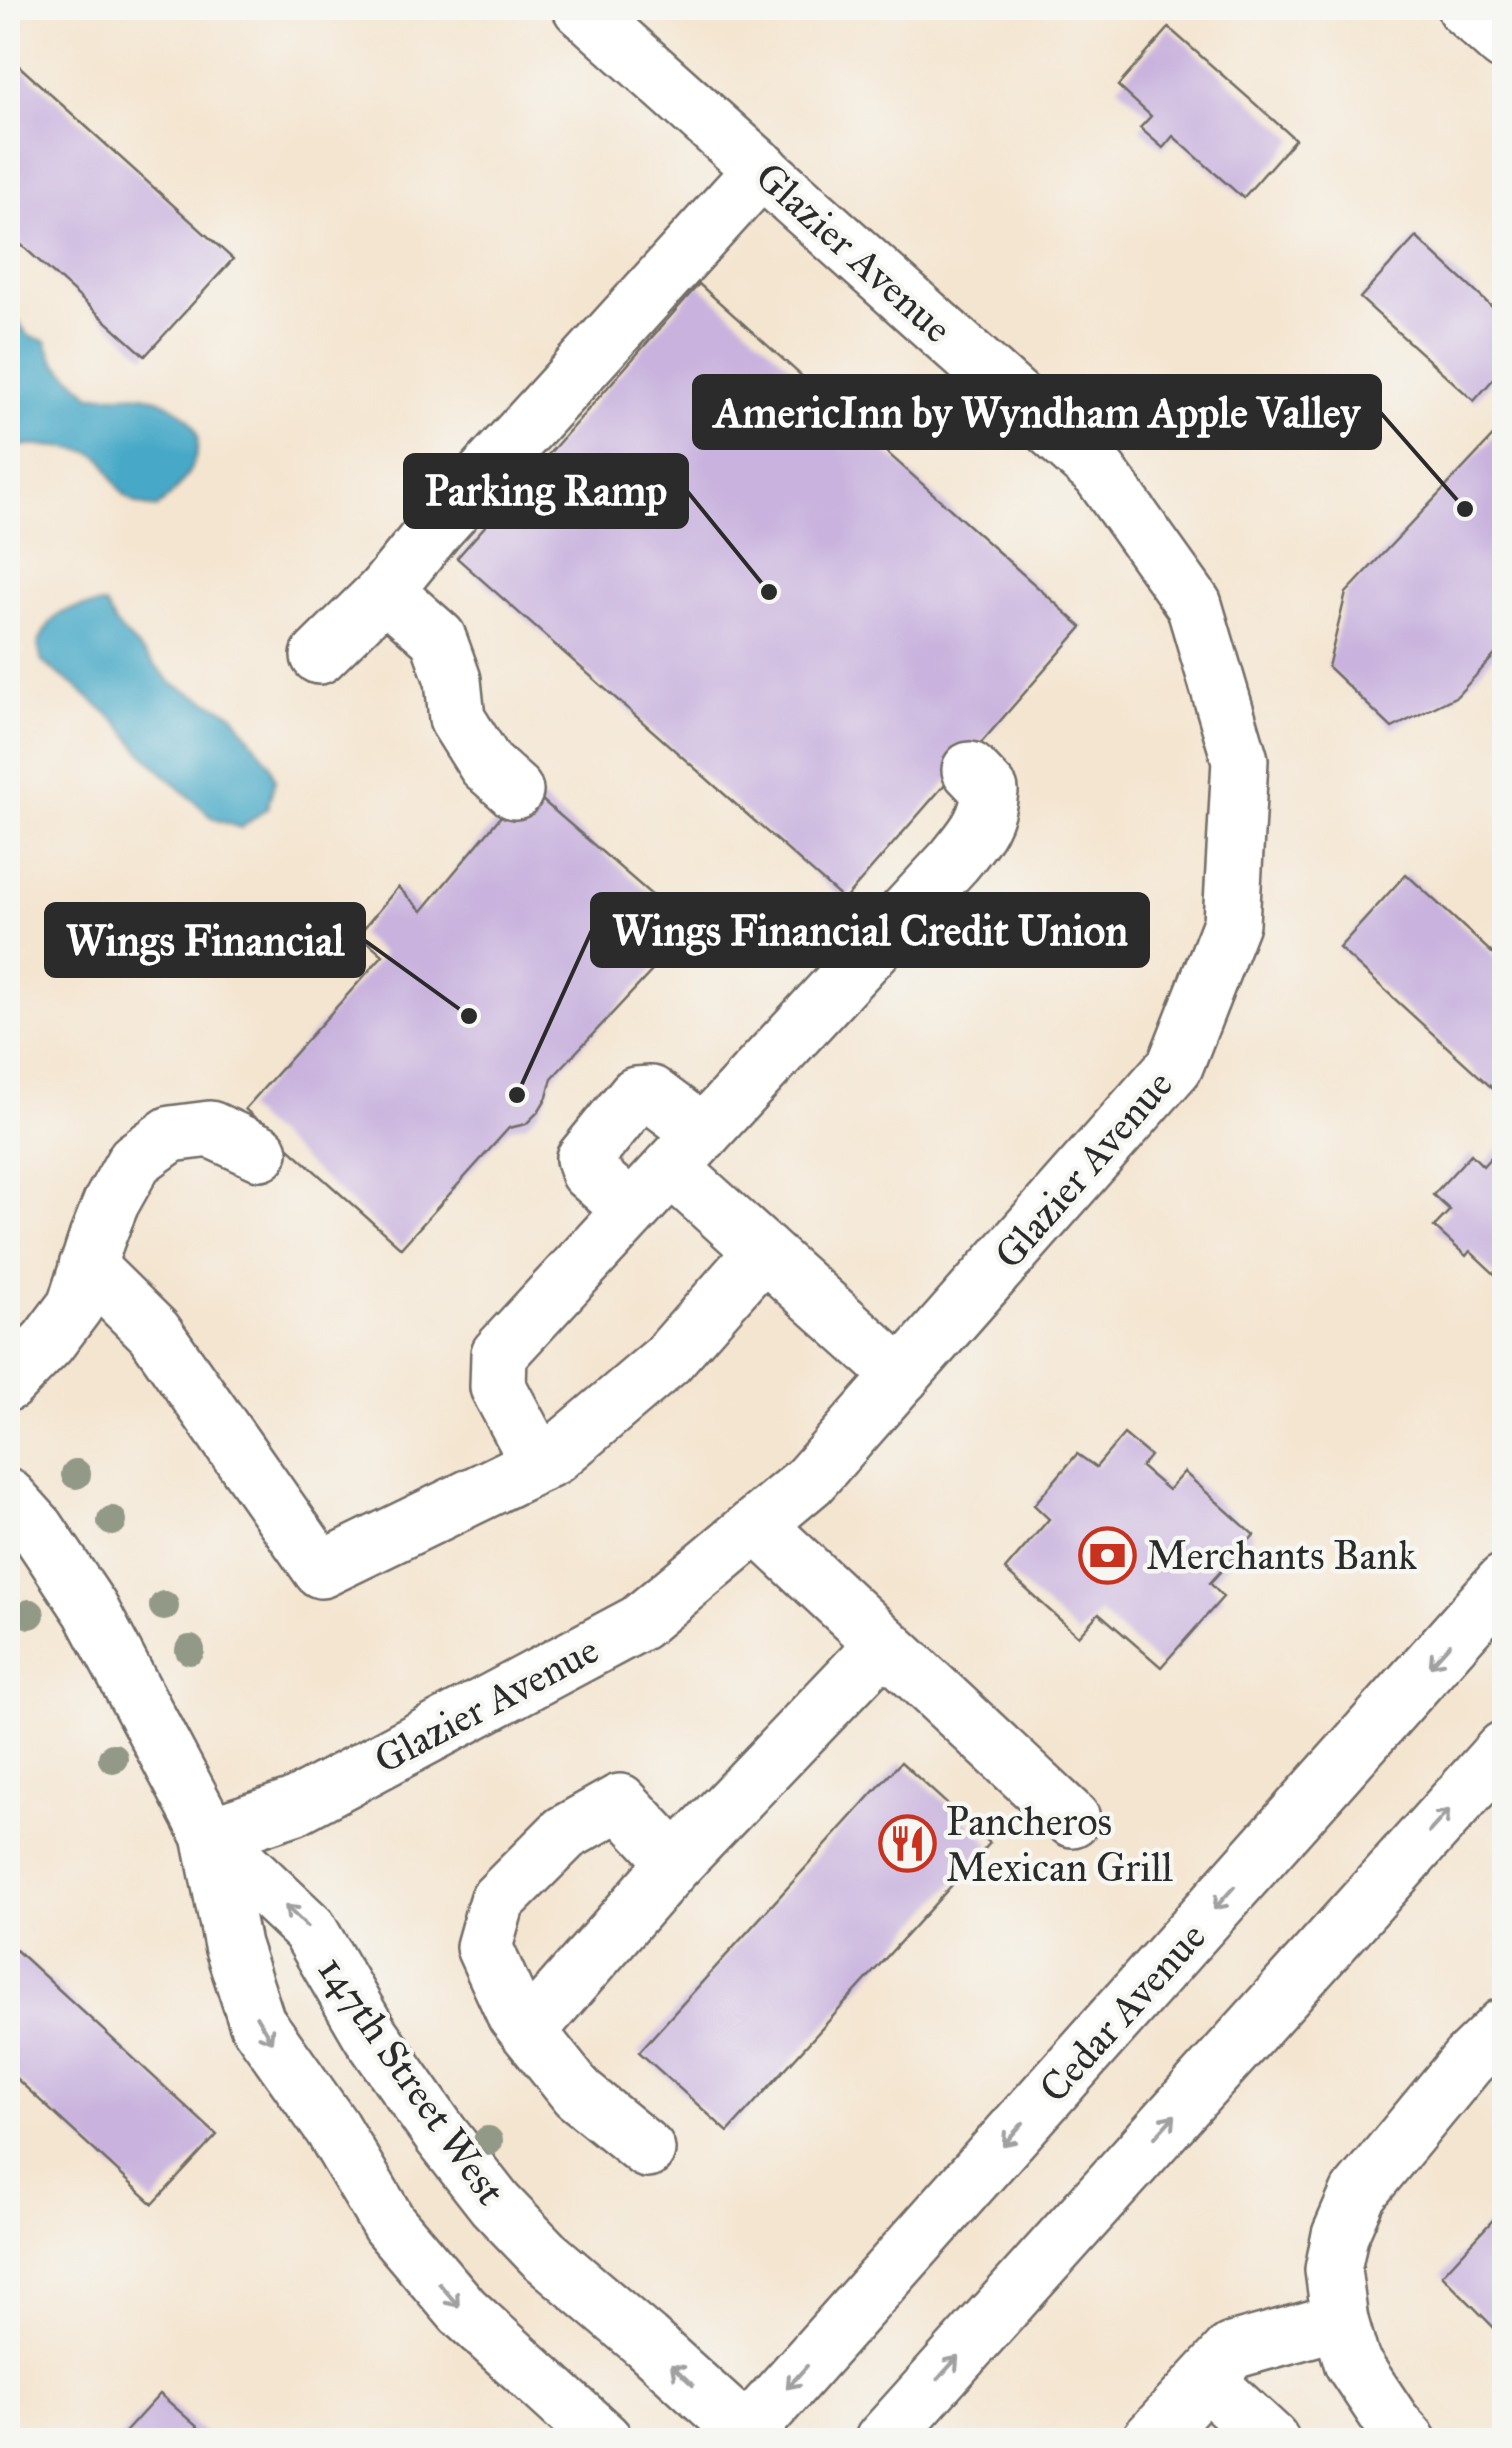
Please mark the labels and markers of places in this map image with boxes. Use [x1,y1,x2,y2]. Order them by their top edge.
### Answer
callout: AmericInn by Wyndham Apple Valley [694,376,1380,448]
callout: Parking Ramp [405,455,687,527]
callout: Wings Financial Credit Union [592,894,1148,966]
callout: Wings Financial [46,904,364,976]
bank icon: Merchants Bank [1077,1525,1137,1585]
place label: Merchants Bank [1146,1531,1417,1580]
place label: Pancheros Mexican Grill [946,1797,1173,1892]
restaurant icon: Pancheros Mexican Grill [877,1814,937,1874]

